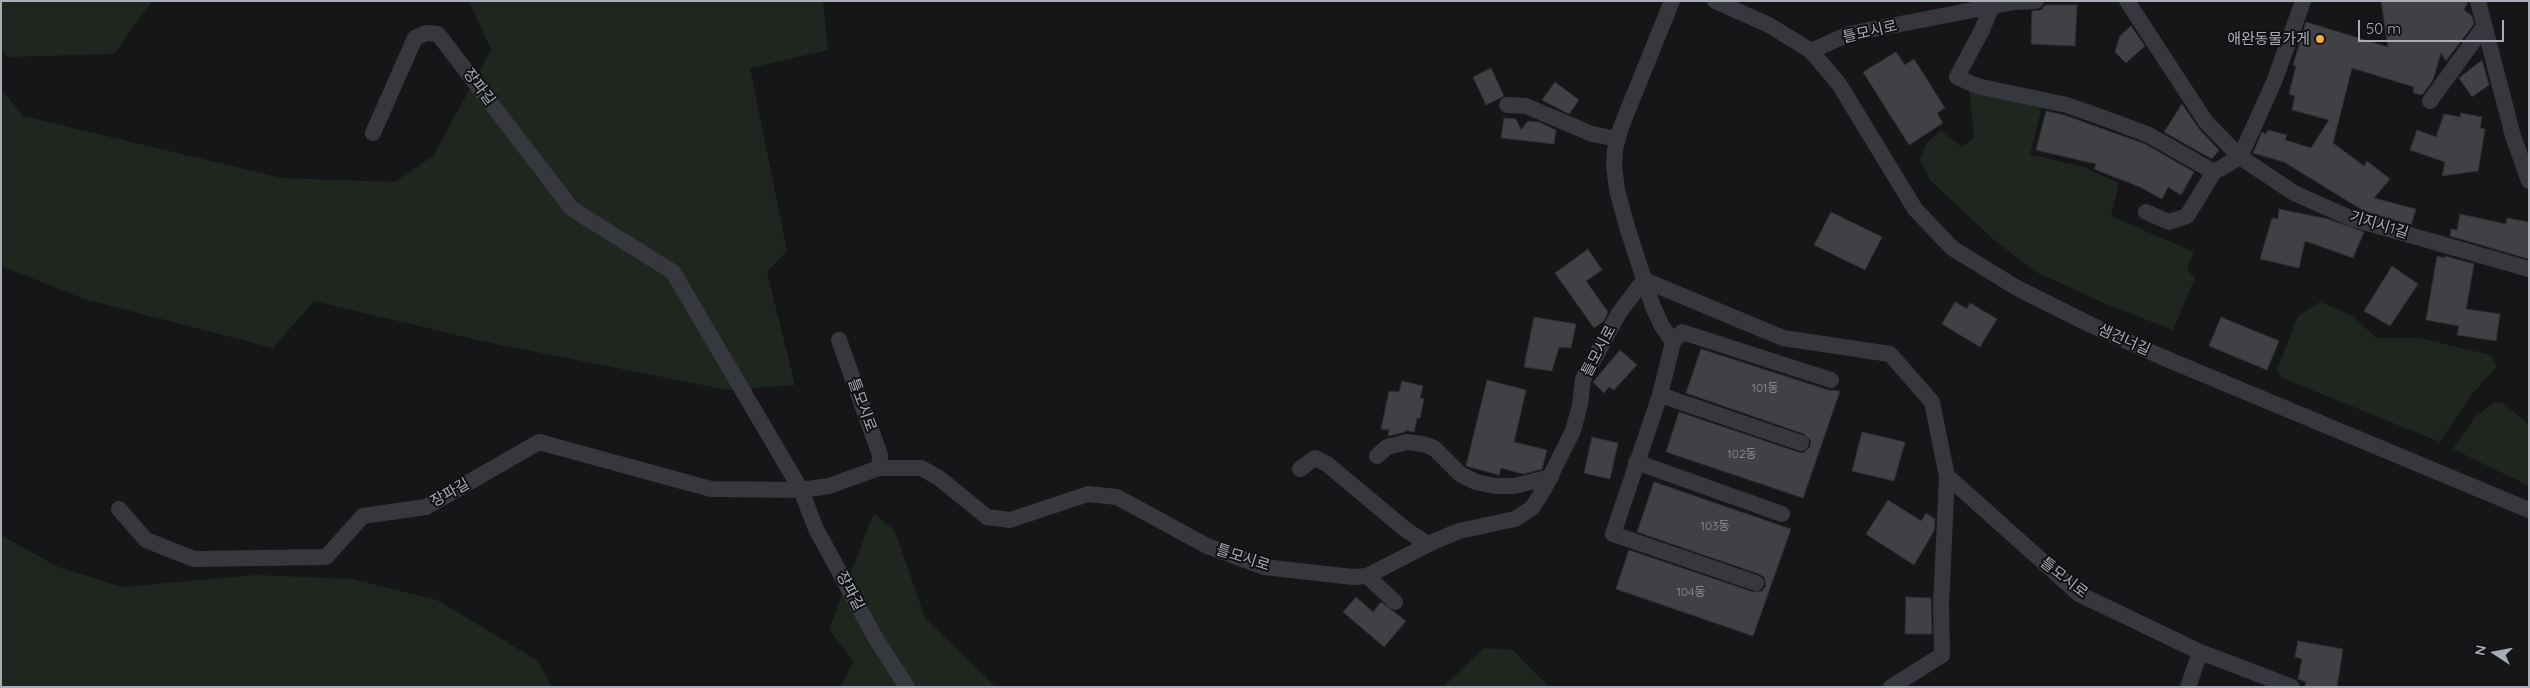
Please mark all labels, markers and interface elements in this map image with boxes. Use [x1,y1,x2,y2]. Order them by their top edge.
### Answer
scale bar [2360,10,2506,42]
street label: 틀모시로 [1841,17,1899,47]
text: 50 m [2366,19,2401,38]
place label: 애완동물가게 [2227,30,2310,48]
marker: 애완동물가게 [2314,33,2326,45]
street label: 장파길 [459,65,499,109]
street label: 기지시1길 [2347,208,2411,242]
street label: 샘건너길 [2095,321,2153,359]
street label: 틀모시로 [1578,322,1620,380]
street label: 틀모시로 [844,376,880,434]
house number: 101동 [1751,381,1779,395]
house number: 102동 [1727,447,1757,461]
street label: 장파길 [428,475,472,511]
house number: 103동 [1701,519,1729,533]
street label: 틀모시로 [1214,541,1272,575]
street label: 틀모시로 [2037,554,2091,602]
street label: 장파길 [832,568,868,614]
house number: 104동 [1677,585,1705,599]
north arrow [2470,628,2520,678]
text: N [2470,643,2490,657]

